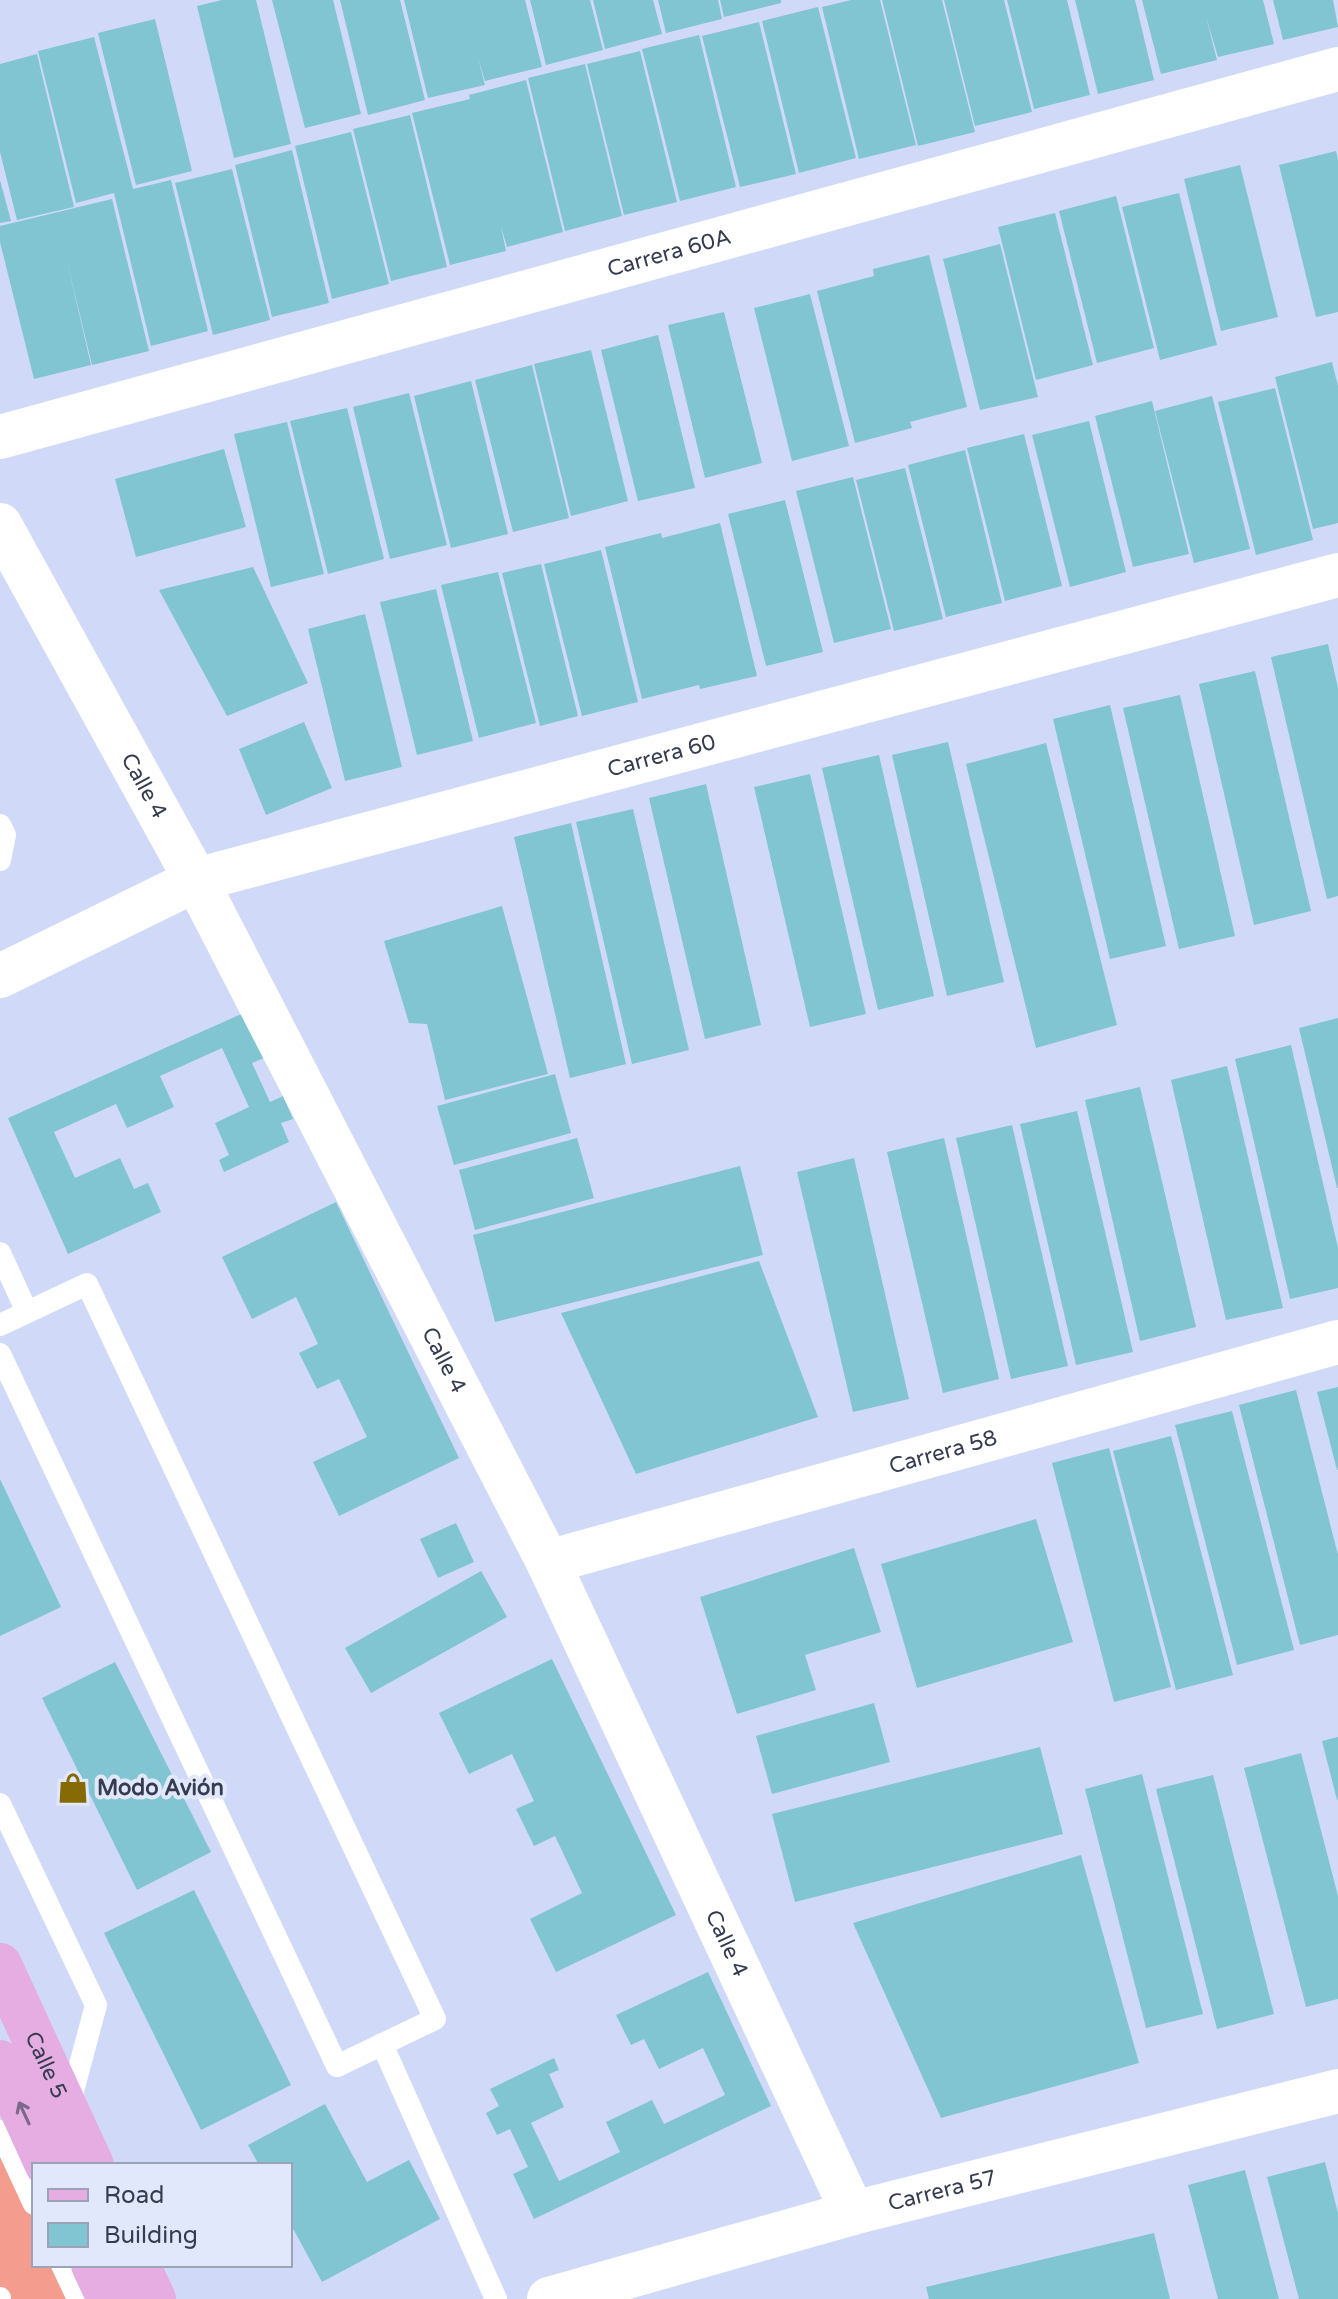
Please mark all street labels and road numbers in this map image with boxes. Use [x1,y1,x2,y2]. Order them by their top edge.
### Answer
street label: Carrera 60A [604,224,734,282]
street label: Carrera 60 [605,729,718,783]
street label: Calle 4 [116,749,173,823]
street label: Calle 4 [416,1323,472,1398]
street label: Carrera 58 [886,1425,1000,1479]
street label: Calle 4 [700,1906,753,1981]
street label: Calle 5 [19,2027,73,2102]
street label: Carrera 57 [885,2164,999,2217]

